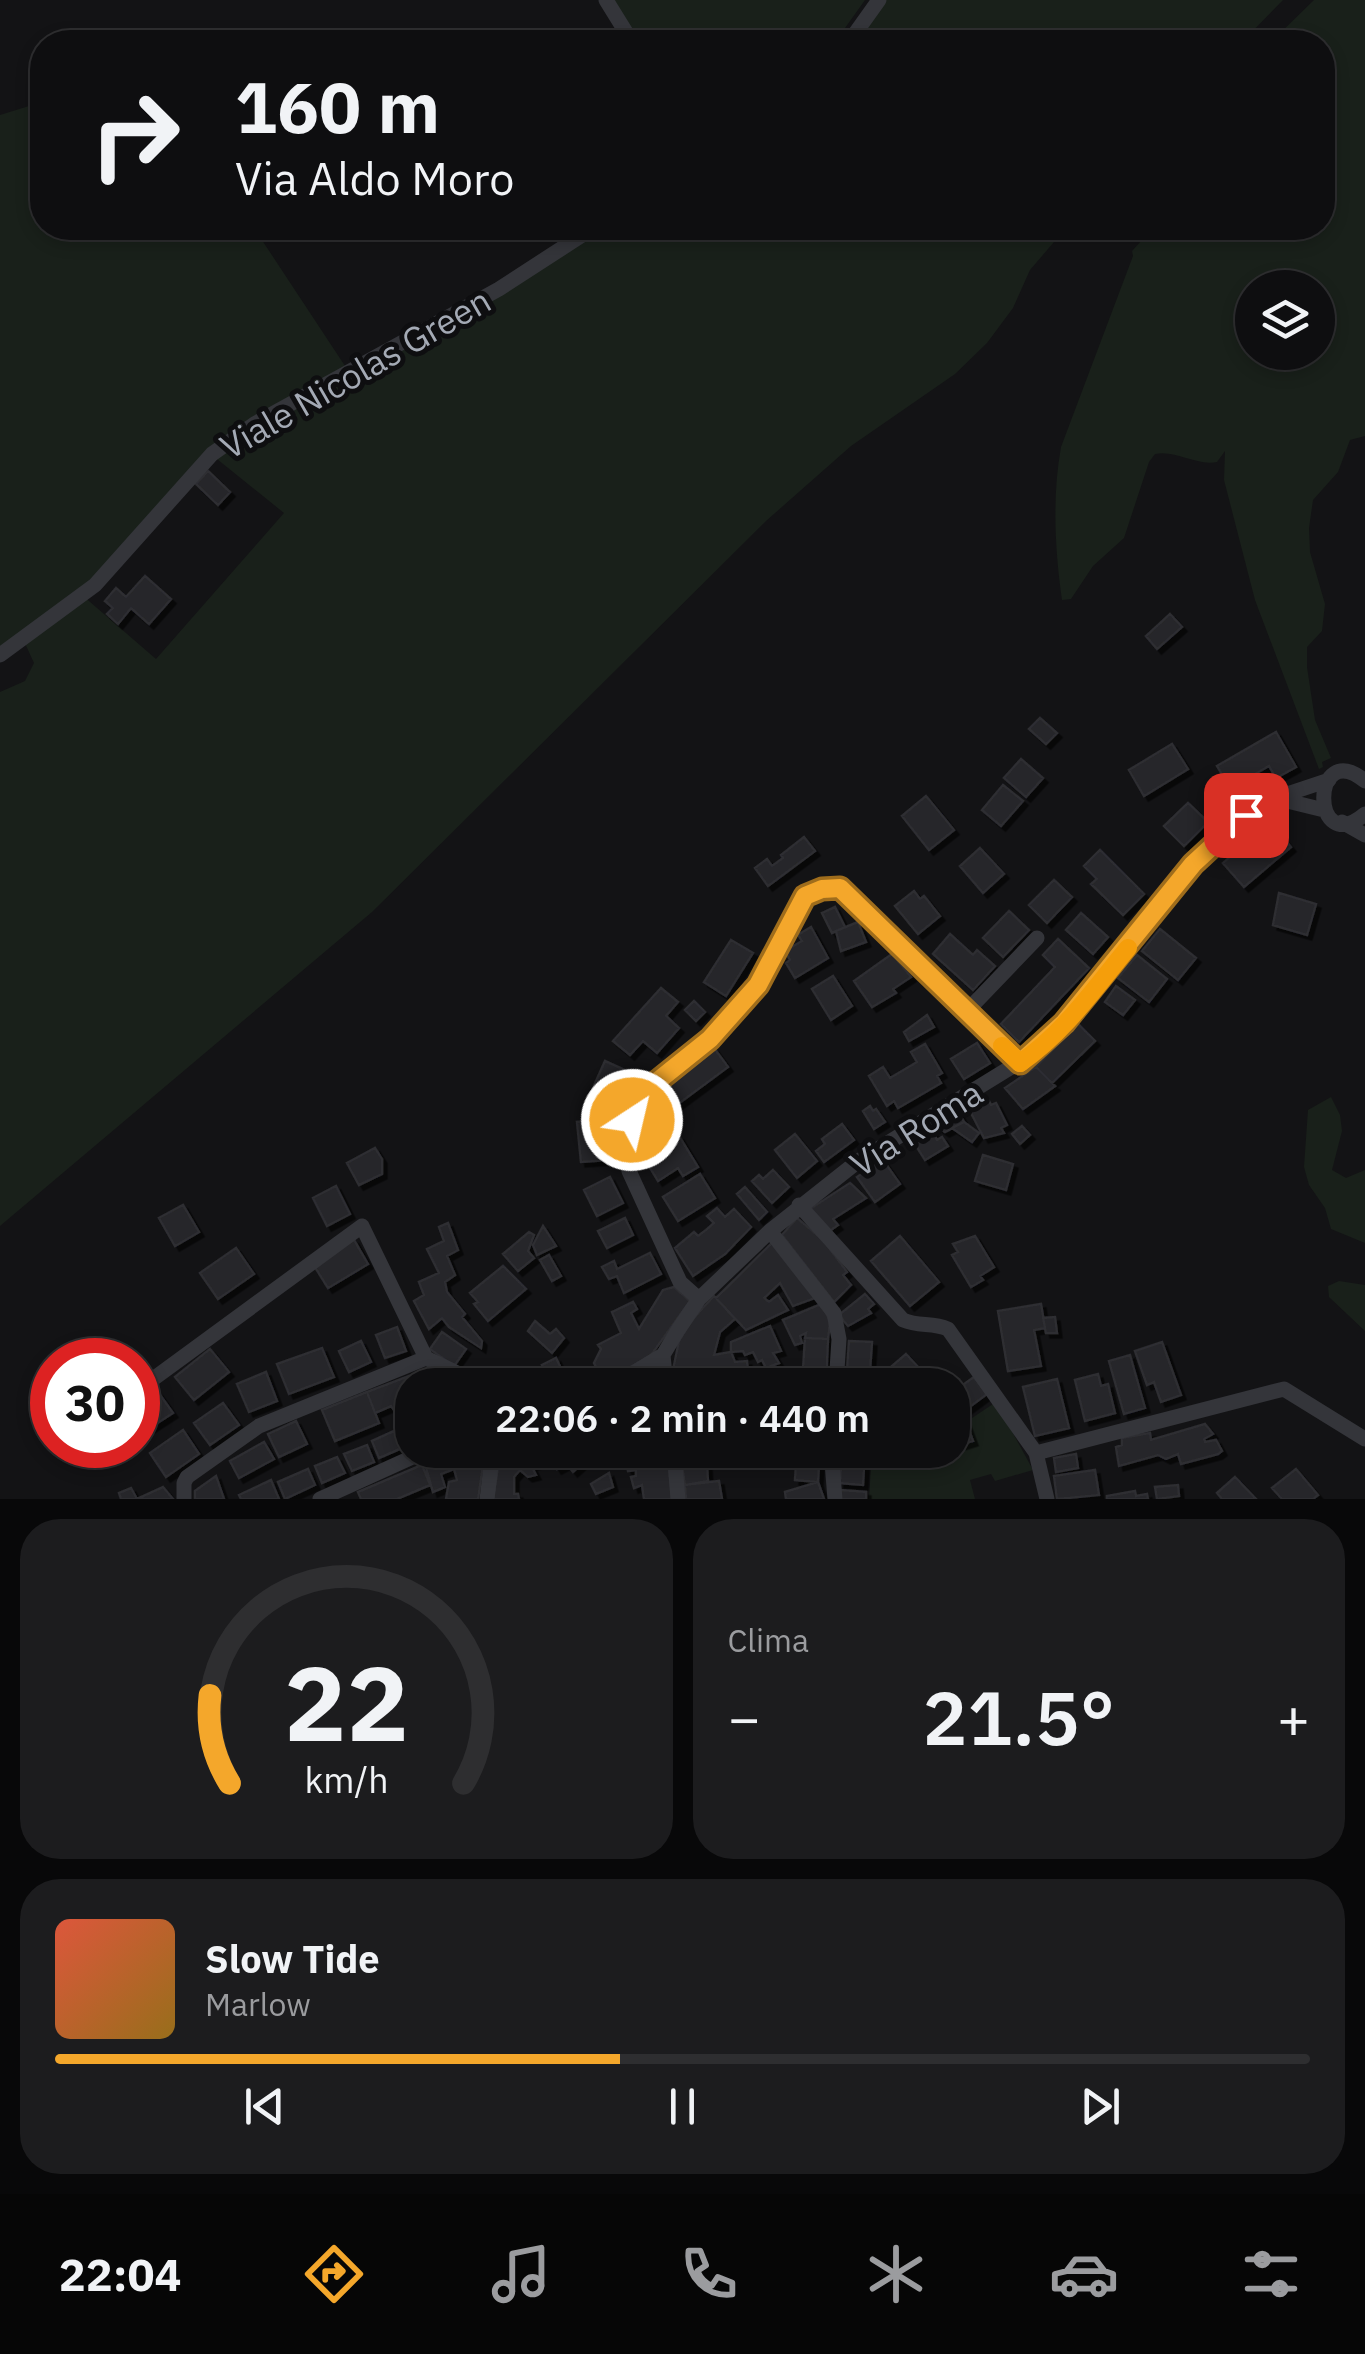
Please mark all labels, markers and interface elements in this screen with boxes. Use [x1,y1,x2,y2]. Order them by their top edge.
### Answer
text: 160 m [235,61,440,152]
icon: right [70,70,200,200]
text: Via Aldo Moro [235,149,515,207]
map controls [1235,270,1335,370]
button: layers [1235,270,1335,370]
street label: Viale Nicolas Green [211,277,499,469]
pin [1204,773,1289,858]
icon: arrive [1219,788,1274,843]
position arrow [580,1068,684,1172]
street label: Via Roma [841,1069,991,1187]
speed limit sign: 30 [30,1338,160,1468]
text: 22:06 · 2 min · 440 m [495,1393,870,1442]
text: Clima [728,1619,809,1661]
text: 22 [284,1634,409,1770]
text: 21.5° [922,1668,1115,1766]
text: − [728,1682,761,1753]
text: + [1277,1682,1310,1753]
text: km/h [304,1756,388,1803]
text: Slow Tide [205,1934,380,1983]
text: Marlow [205,1983,311,2025]
icon: previous [237,2079,292,2134]
icon: pause [655,2079,710,2134]
icon: next [1073,2079,1128,2134]
icon: directions [299,2239,369,2309]
icon: music [486,2239,556,2309]
icon: phone [674,2239,744,2309]
icon: climate [861,2239,931,2309]
icon: car [1049,2239,1119,2309]
icon: filters [1236,2239,1306,2309]
text: 22:04 [59,2245,182,2303]

